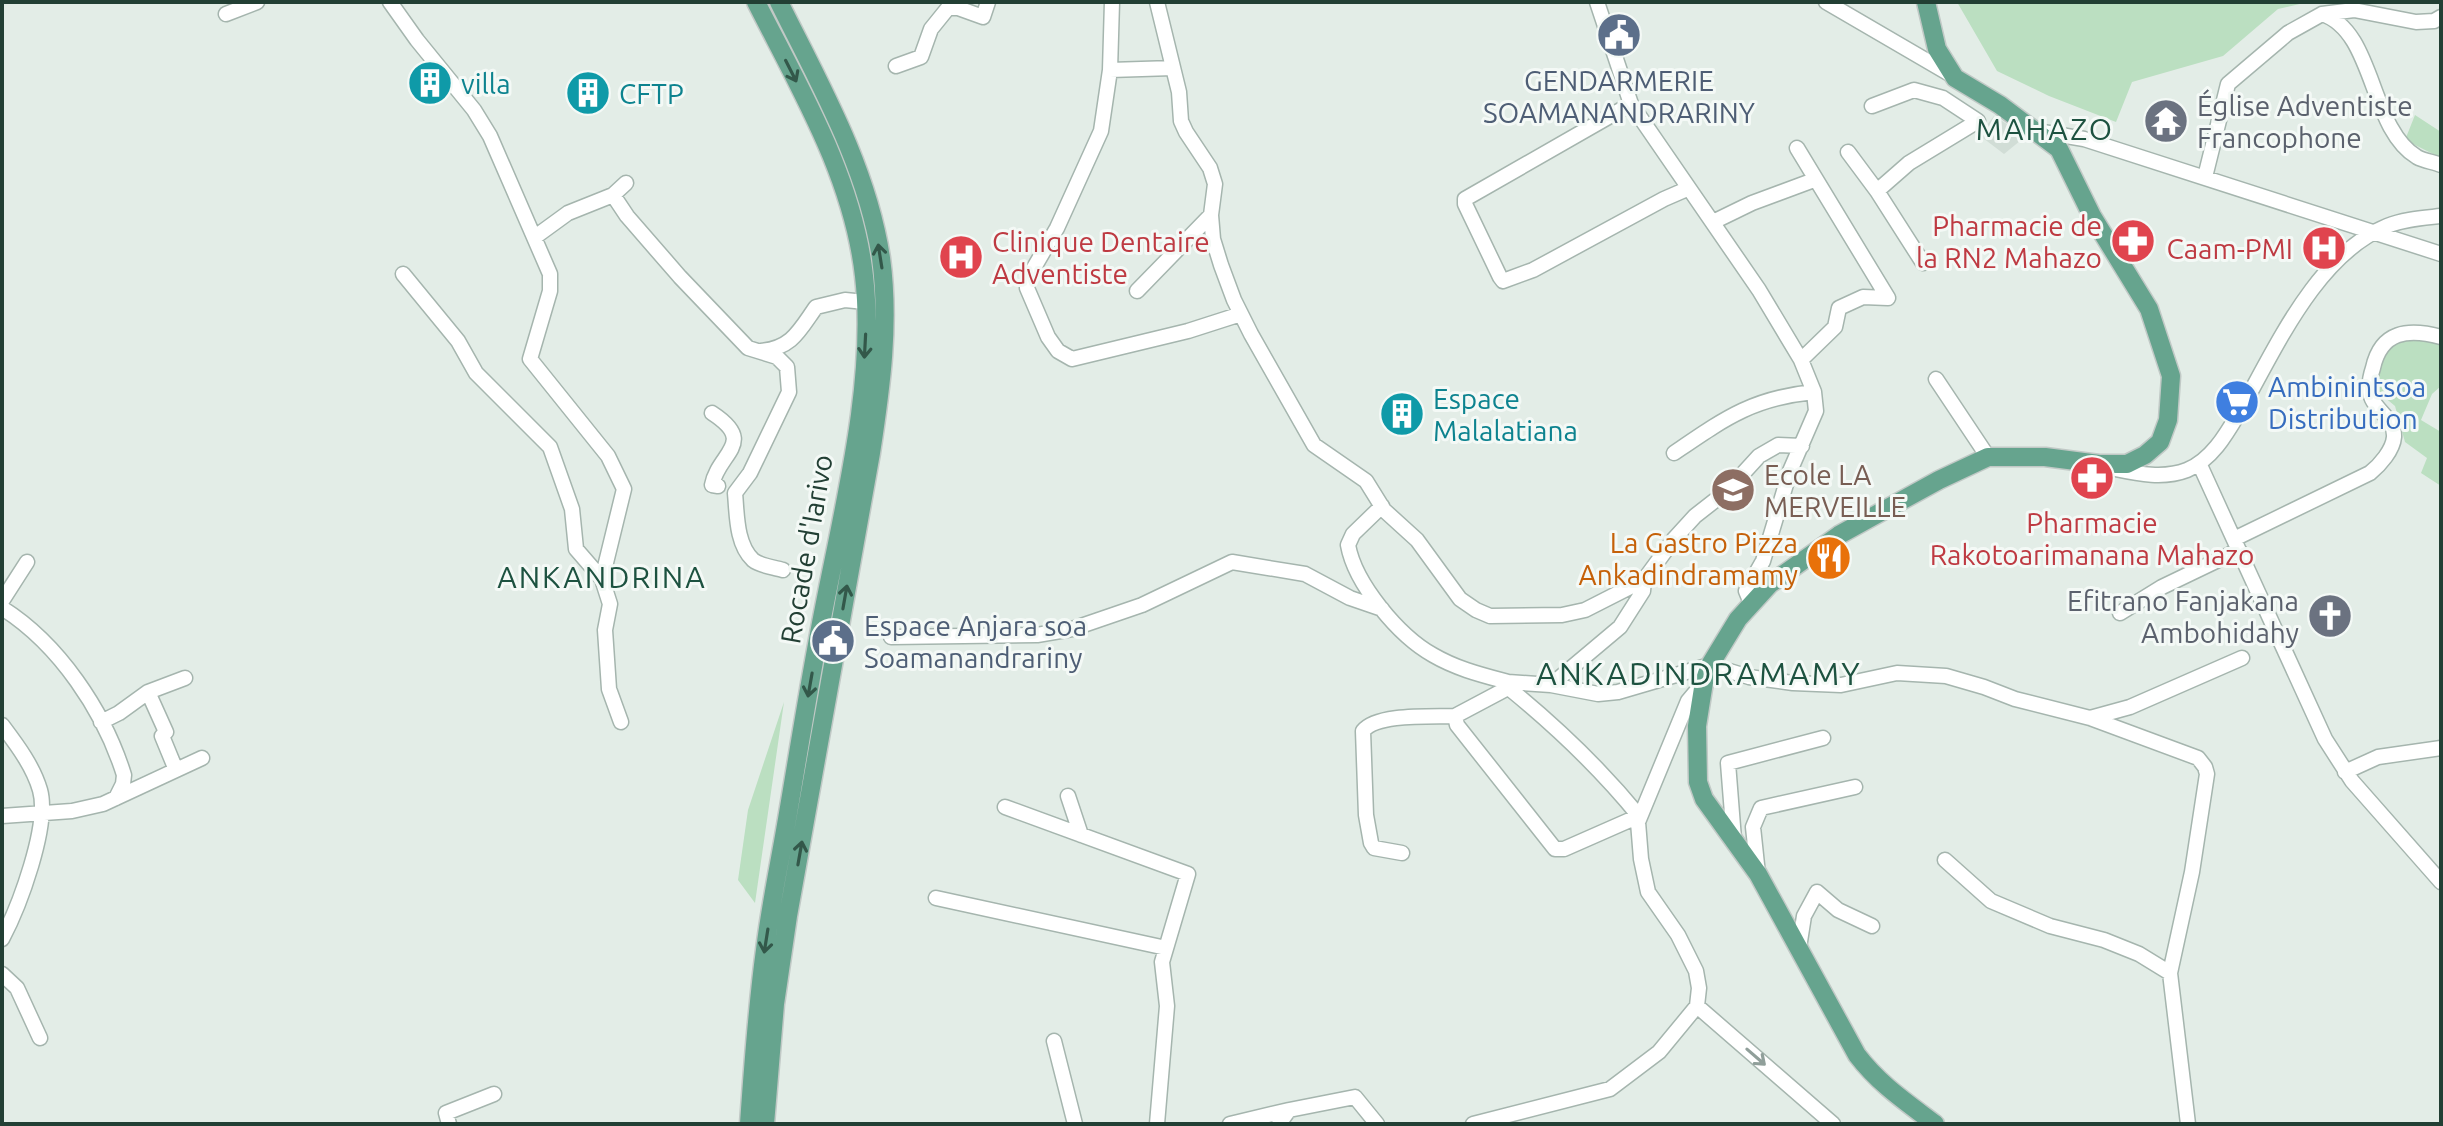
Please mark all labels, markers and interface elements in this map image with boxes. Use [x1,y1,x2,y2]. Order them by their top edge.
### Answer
public building icon: GENDARMERIE SOAMANANDRARINY [1595,11,1643,59]
building icon: villa [406,59,454,107]
one-way arrow [784,59,800,83]
place label: GENDARMERIE SOAMANANDRARINY [1483,65,1755,128]
place label: villa [461,68,511,99]
building icon: CFTP [564,69,612,117]
place label: CFTP [619,78,684,109]
place label: Église Adventiste Francophone [2197,89,2413,153]
temple icon: Église Adventiste Francophone [2142,97,2190,145]
district label: MAHAZO [1976,112,2114,146]
place label: Pharmacie de la RN2 Mahazo [1916,210,2102,273]
pharmacy icon: Pharmacie de la RN2 Mahazo [2109,217,2157,265]
hospital icon: Caam-PMI [2300,224,2348,272]
place label: Clinique Dentaire Adventiste [992,226,1210,289]
hospital icon: Clinique Dentaire Adventiste [937,233,985,281]
place label: Caam-PMI [2167,233,2293,264]
one-way arrow [871,244,886,269]
one-way arrow [857,332,872,359]
place label: Ambinintsoa Distribution [2268,371,2426,434]
supermarket icon: Ambinintsoa Distribution [2213,378,2261,426]
place label: Espace Malalatiana [1433,383,1578,446]
building icon: Espace Malalatiana [1378,390,1426,438]
street label: Rocade d'Iarivo [774,452,838,646]
pharmacy icon: Pharmacie Rakotoarimanana Mahazo [2068,454,2116,502]
place label: Ecole LA MERVEILLE [1764,459,1906,522]
school or university icon: Ecole LA MERVEILLE [1709,466,1757,514]
place label: Pharmacie Rakotoarimanana Mahazo [1930,507,2254,570]
place label: La Gastro Pizza Ankadindramamy [1579,527,1798,590]
restaurant icon: La Gastro Pizza Ankadindramamy [1805,534,1853,582]
district label: ANKANDRINA [497,560,707,594]
one-way arrow [839,584,854,610]
place label: Efitrano Fanjakana Ambohidahy [2067,585,2299,648]
church icon: Efitrano Fanjakana Ambohidahy [2306,592,2354,640]
place label: Espace Anjara soa Soamanandrariny [864,610,1087,673]
public building icon: Espace Anjara soa Soamanandrariny [809,617,857,665]
district label: ANKADINDRAMAMY [1536,655,1862,691]
one-way arrow [802,672,817,697]
one-way arrow [793,840,808,866]
one-way arrow [758,928,773,953]
one-way arrow [1745,1048,1766,1066]

